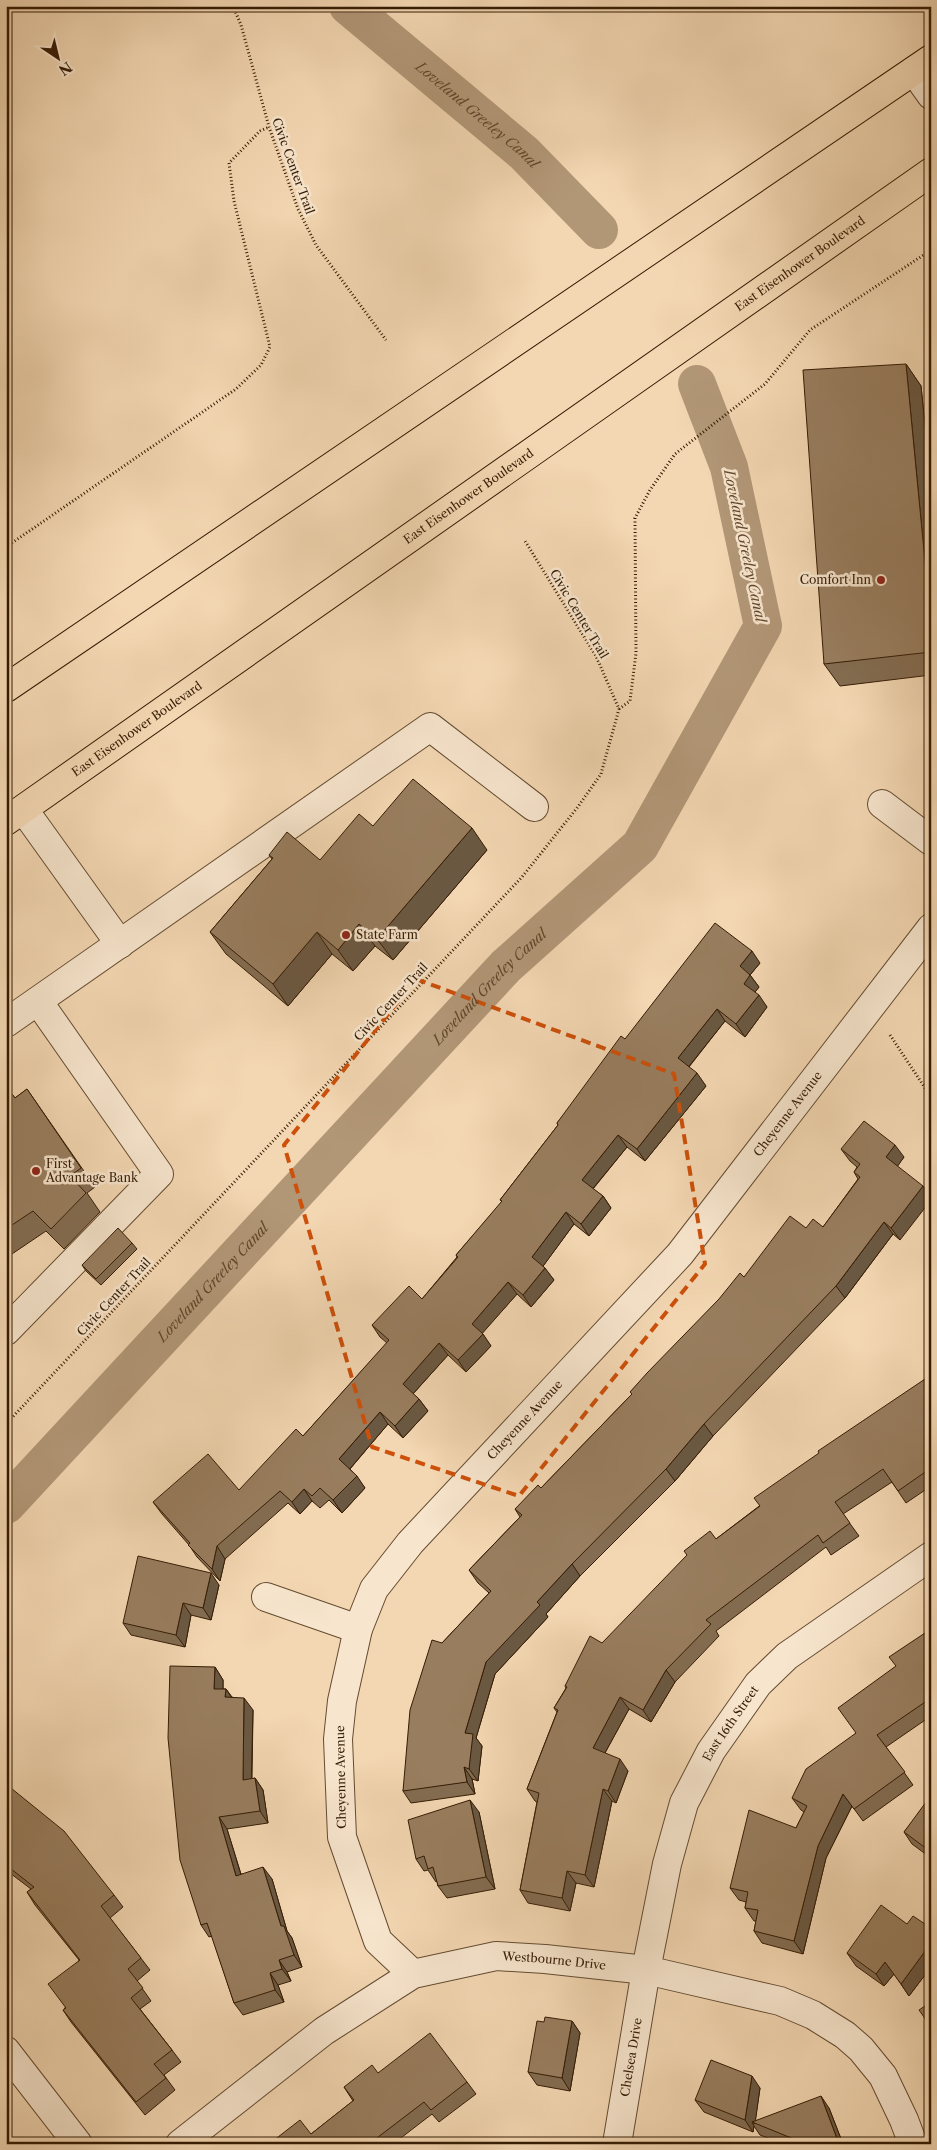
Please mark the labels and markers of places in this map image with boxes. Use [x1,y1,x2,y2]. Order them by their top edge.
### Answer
place label: Comfort Inn [800,572,871,587]
marker: Comfort Inn [875,574,887,586]
place label: State Farm [356,927,418,942]
marker: State Farm [340,929,352,941]
place label: First Advantage Bank [45,1156,139,1185]
marker: First Advantage Bank [30,1165,42,1177]

